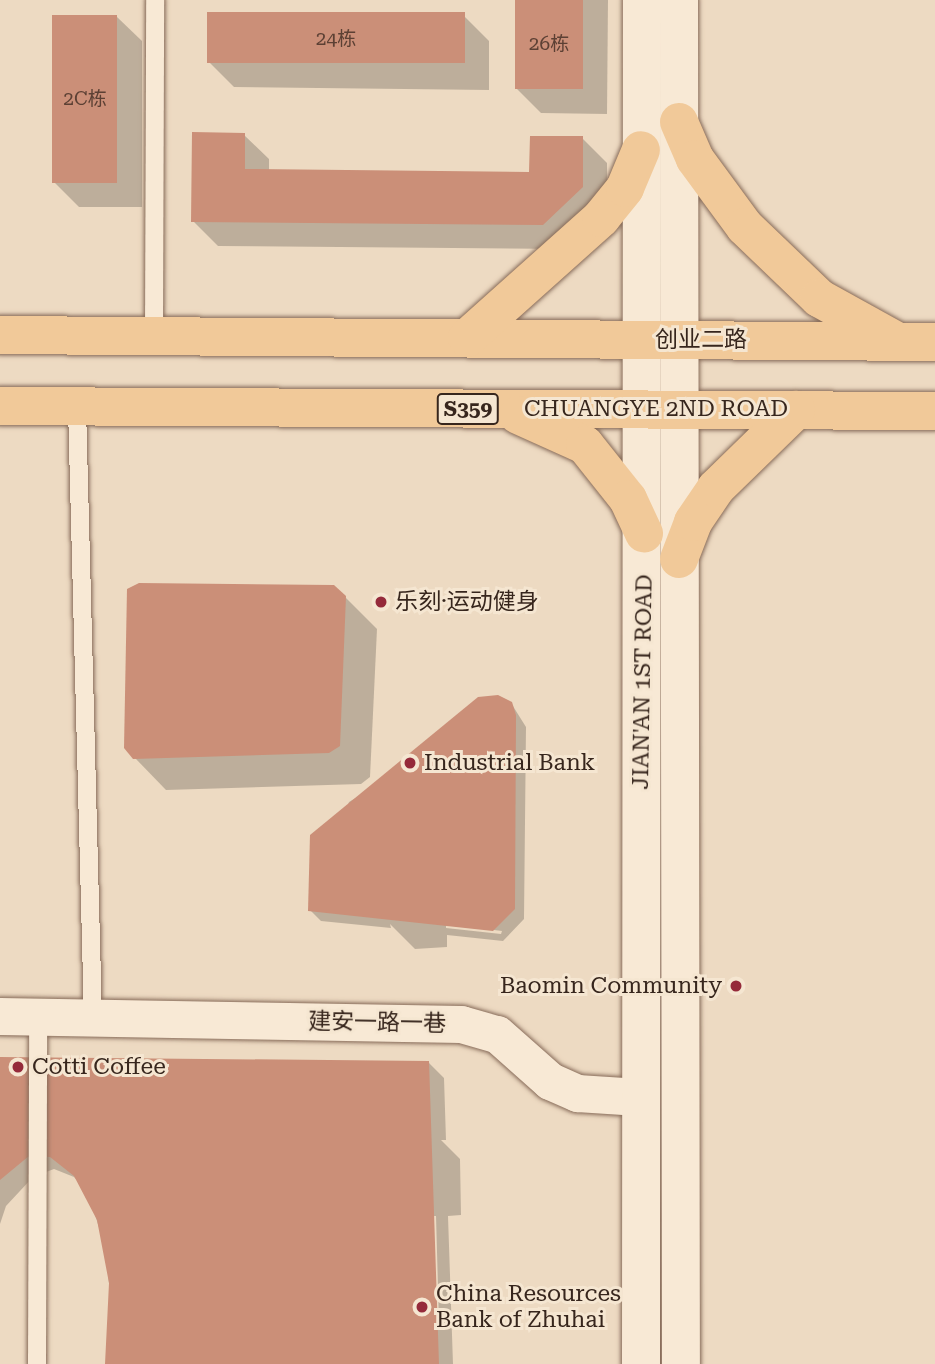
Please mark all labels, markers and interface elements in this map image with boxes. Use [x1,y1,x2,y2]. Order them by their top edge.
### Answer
house number: 24栋 [316,28,356,50]
house number: 26栋 [529,33,569,55]
house number: 2C栋 [63,88,107,110]
street label: 创业二路 [655,326,747,354]
road number: S359 [436,392,500,426]
street label: CHUANGYE 2ND ROAD [524,395,788,423]
street label: JIAN'AN 1ST ROAD [627,574,659,790]
place label: 乐刻·运动健身 [395,588,539,616]
marker: 乐刻·运动健身 [373,594,389,610]
place label: Industrial Bank [424,749,595,777]
marker: Industrial Bank [402,755,418,771]
place label: Baomin Community [500,972,722,1000]
marker: Baomin Community [728,978,744,994]
street label: 建安一路一巷 [308,1008,446,1038]
place label: Cotti Coffee [32,1053,166,1081]
marker: Cotti Coffee [10,1059,26,1075]
place label: China Resources Bank of Zhuhai [436,1280,621,1334]
marker: China Resources Bank of Zhuhai [414,1299,430,1315]

